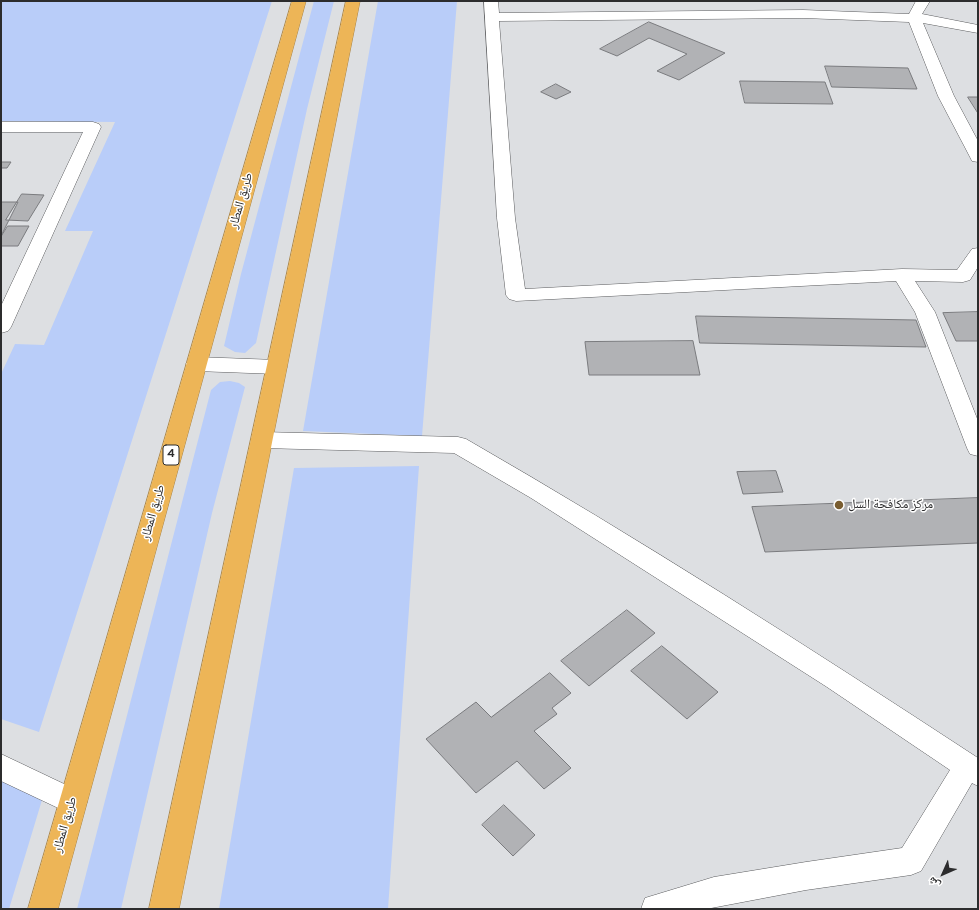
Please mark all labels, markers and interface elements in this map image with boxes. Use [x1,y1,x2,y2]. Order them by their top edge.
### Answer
street label: طريق المطار [227,171,257,231]
road number: 4 [163,445,179,465]
street label: طريق المطار [139,483,169,543]
place label: مركز مكافحة السل [848,497,933,513]
marker: مركز مكافحة السل [833,499,845,511]
street label: طريق المطار [51,795,81,855]
north arrow [923,854,963,894]
text: ش [925,873,944,892]

